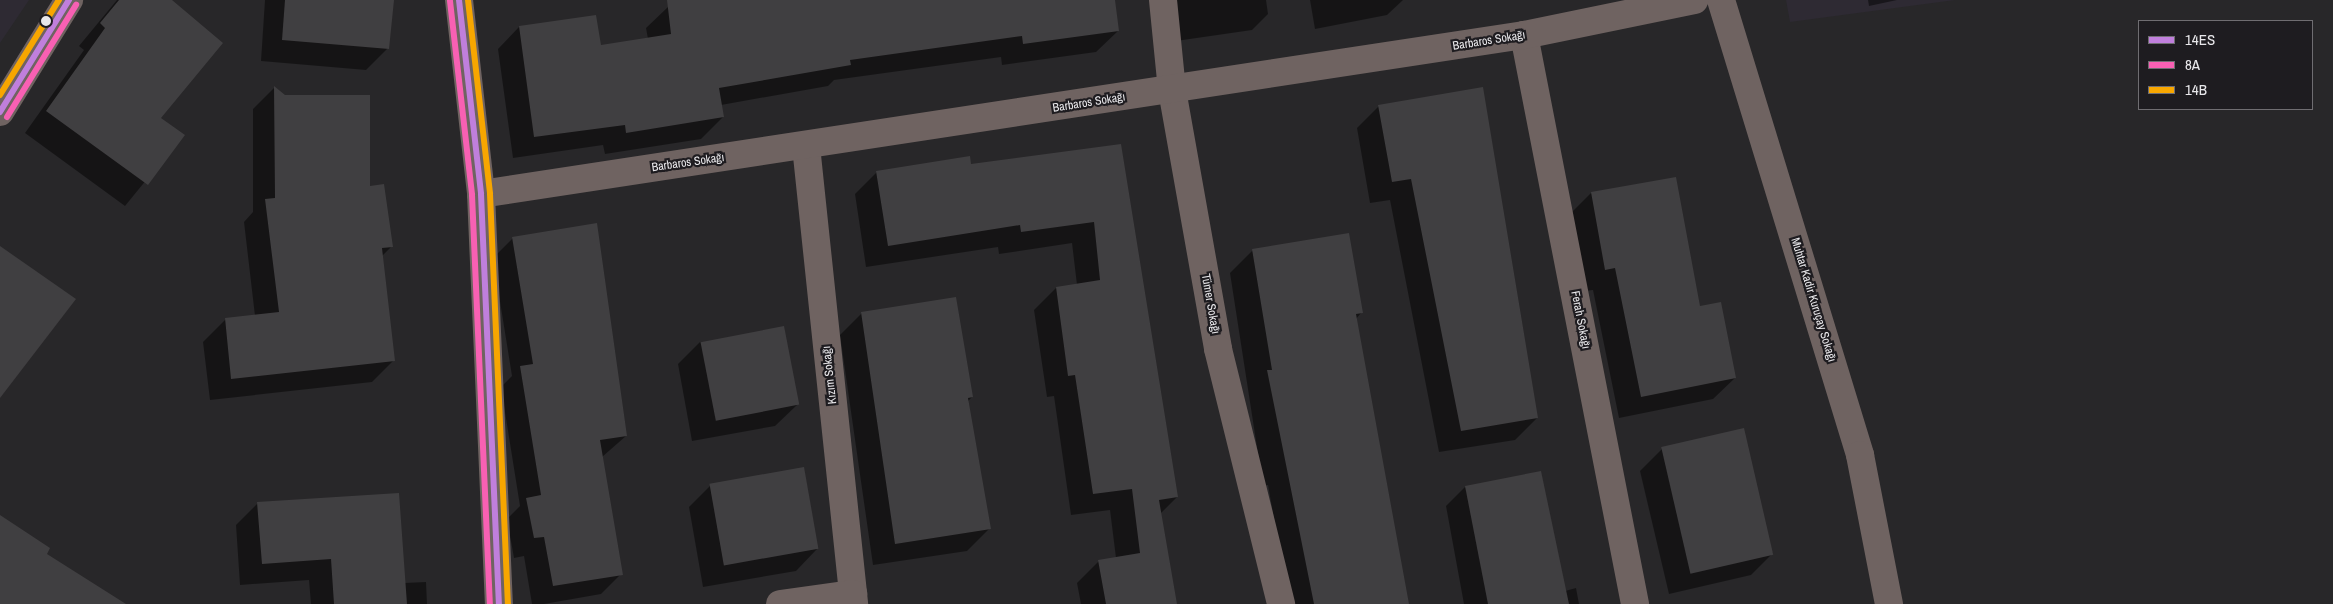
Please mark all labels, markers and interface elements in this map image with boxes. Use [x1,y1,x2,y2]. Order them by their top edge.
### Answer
unlabelled marker [41,16,51,26]
legend [2138,20,2313,110]
street label: Barbaros Sokağı [1452,28,1526,54]
text: 14ES [2185,29,2215,50]
text: 8A [2185,54,2200,75]
text: 14B [2185,79,2207,100]
street label: Barbaros Sokağı [1052,90,1126,116]
street label: Barbaros Sokağı [651,151,725,175]
street label: Muhtar Kadir Kuruçay Sokağı [1787,236,1839,364]
street label: Tümer Sokağı [1198,273,1222,335]
street label: Ferah Sokağı [1567,290,1593,350]
street label: Kızım Sokağı [820,345,840,405]

